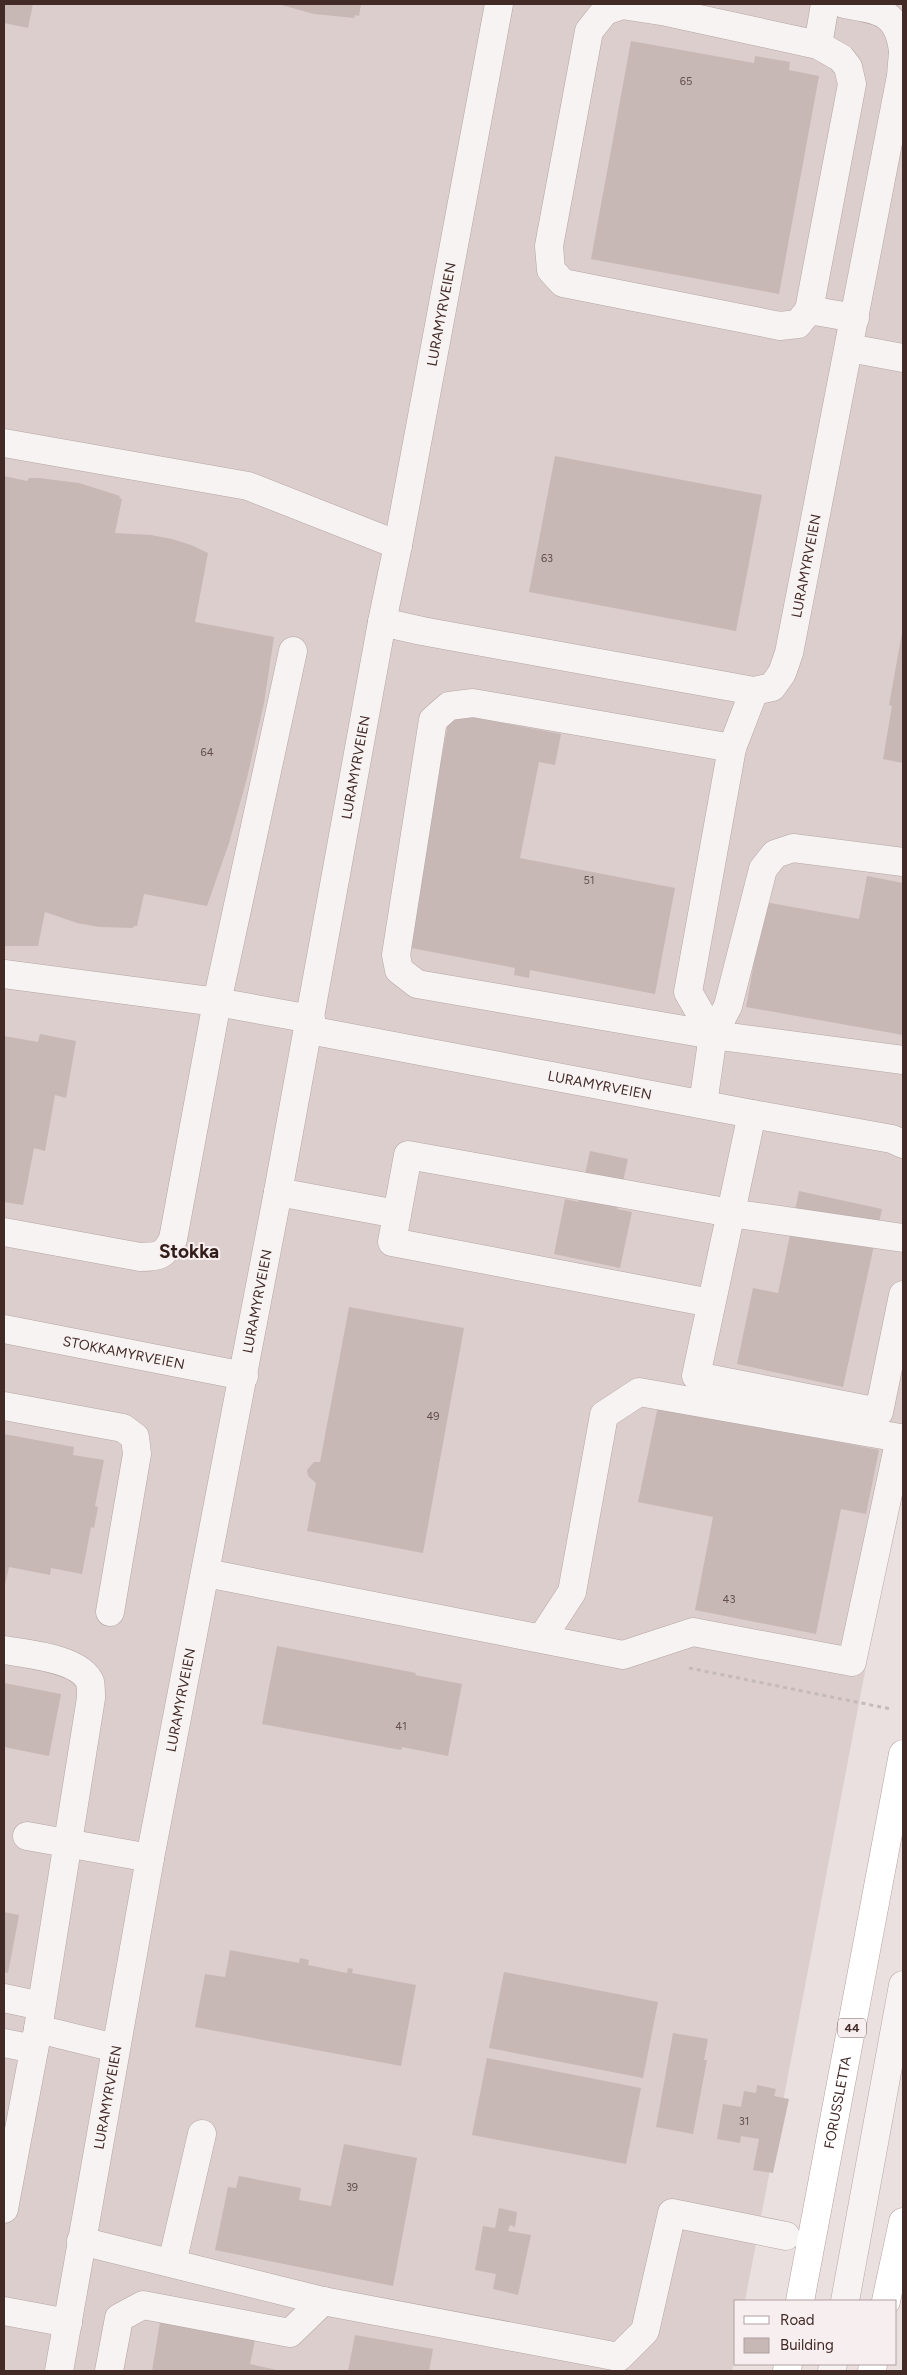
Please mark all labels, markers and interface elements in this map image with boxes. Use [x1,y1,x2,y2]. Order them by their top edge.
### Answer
house number: 65 [680,75,692,88]
street label: LURAMYRVEIEN [423,261,459,368]
street label: LURAMYRVEIEN [788,512,824,619]
house number: 63 [541,552,553,565]
street label: LURAMYRVEIEN [338,714,373,821]
house number: 64 [200,746,214,759]
house number: 51 [584,874,594,887]
street label: LURAMYRVEIEN [546,1067,653,1103]
district label: Stokka [159,1240,219,1263]
street label: LURAMYRVEIEN [239,1248,275,1355]
street label: STOKKAMYRVEIEN [61,1332,186,1373]
house number: 49 [426,1410,440,1423]
house number: 43 [723,1593,735,1606]
street label: LURAMYRVEIEN [162,1646,199,1753]
house number: 41 [395,1720,407,1733]
road number: 44 [838,2019,866,2038]
street label: LURAMYRVEIEN [90,2044,125,2151]
street label: FORUSSLETTA [820,2054,855,2150]
house number: 31 [739,2115,749,2128]
house number: 39 [346,2181,358,2194]
legend [734,2300,897,2365]
text: Road [780,2311,815,2329]
text: Building [780,2336,834,2354]

